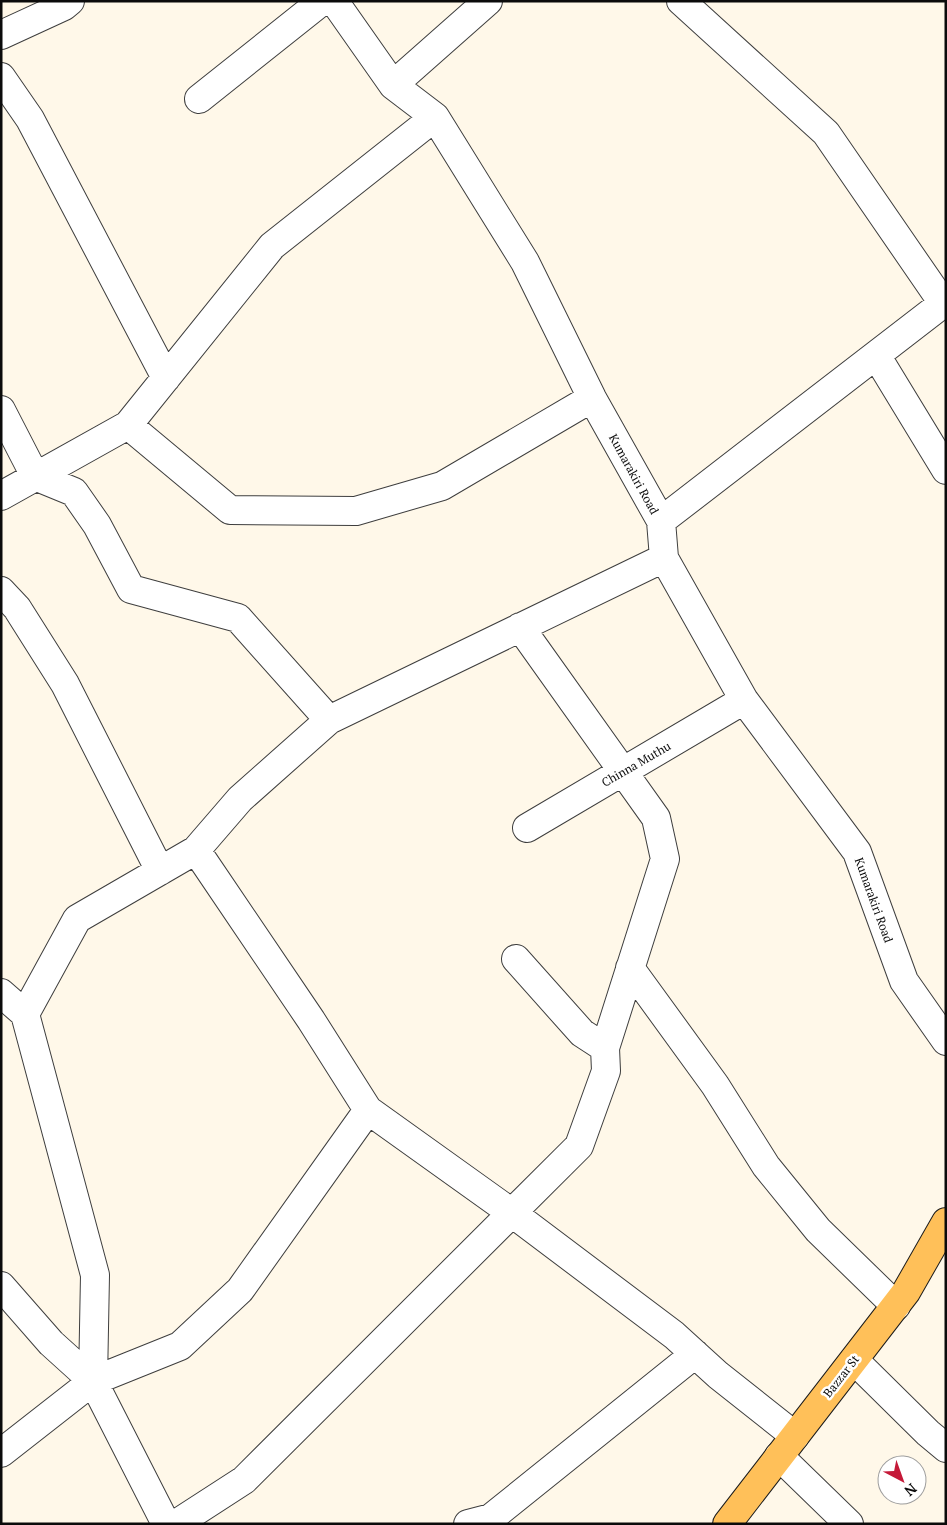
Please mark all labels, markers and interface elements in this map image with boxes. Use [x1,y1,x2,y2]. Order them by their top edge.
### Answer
street label: Kumarakiri Road [606,431,662,517]
street label: Chinna Muthu [599,738,673,790]
street label: Kumarakiri Road [852,855,896,945]
street label: Bazzar St [820,1352,862,1400]
north arrow [877,1455,927,1505]
text: N [900,1480,921,1501]

